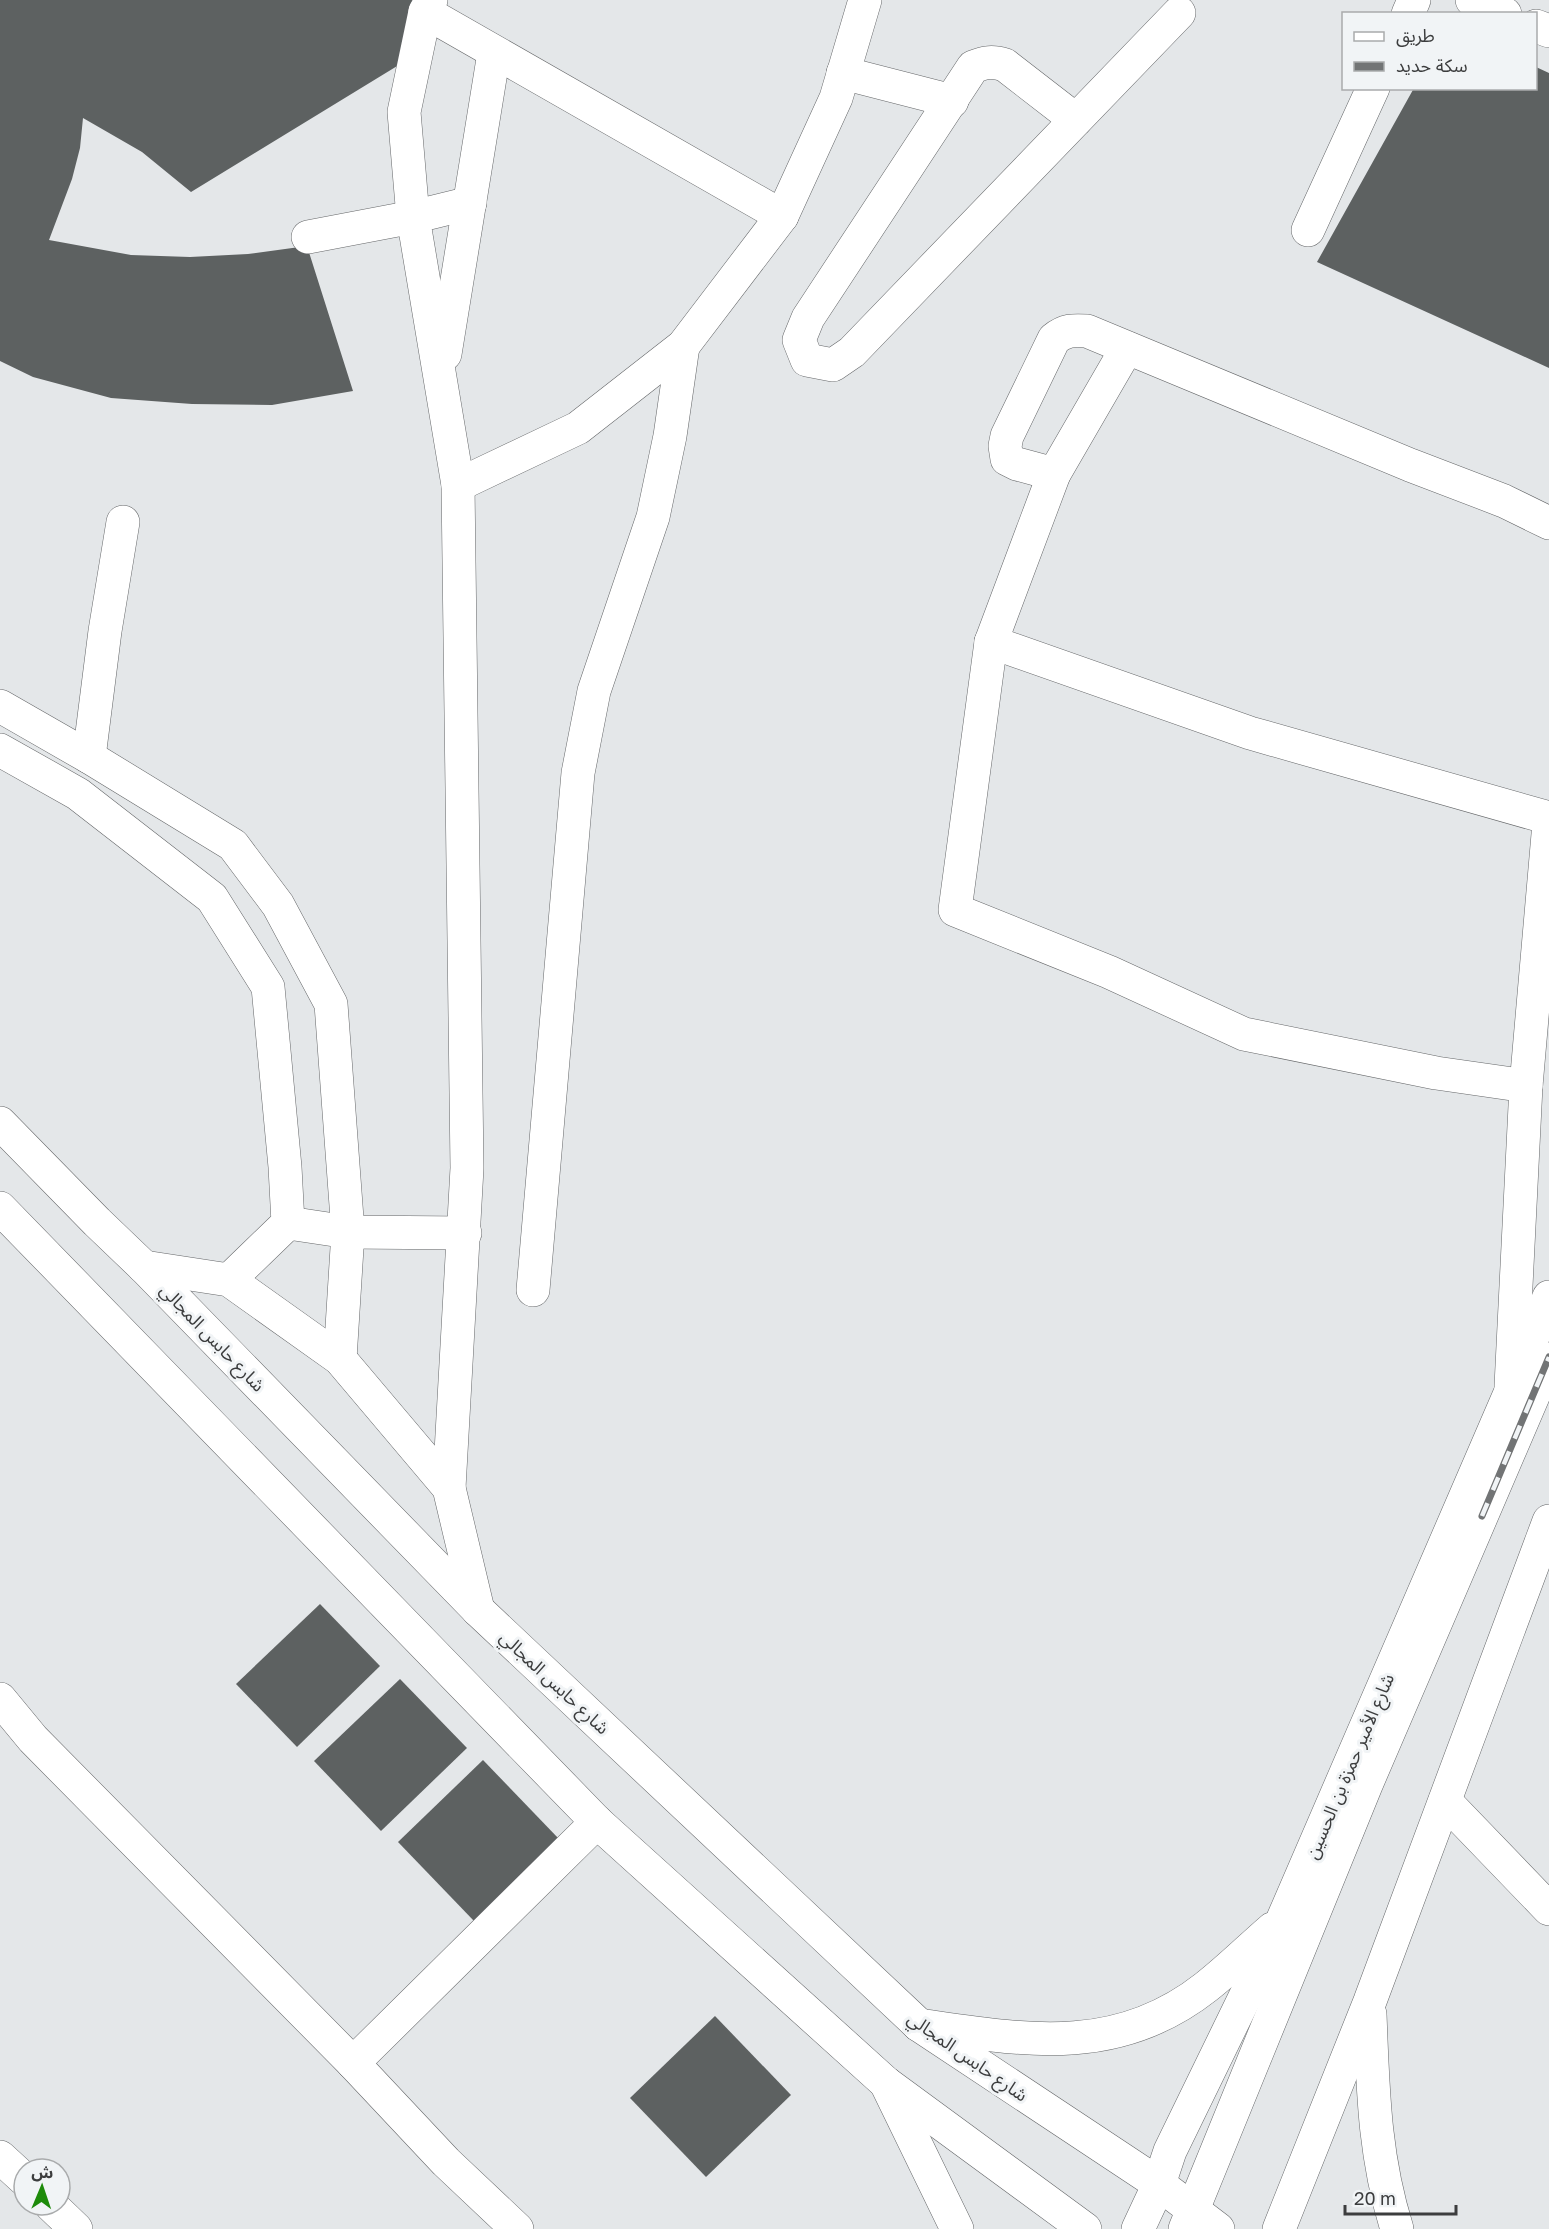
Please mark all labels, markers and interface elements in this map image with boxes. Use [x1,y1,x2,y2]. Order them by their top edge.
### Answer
legend [1342,12,1537,90]
text: طريق [1396,24,1435,47]
text: سكة حديد [1396,54,1468,76]
street label: شارع حابس المجالي [153,1278,270,1398]
street label: شارع حابس المجالي [493,1626,614,1741]
street label: شارع الأمير حمزة بن الحسين [1300,1670,1402,1864]
street label: شارع حابس المجالي [901,2006,1032,2109]
north arrow [12,2157,72,2217]
text: ش [31,2162,54,2182]
scale bar [1345,2178,1456,2216]
text: 20 m [1354,2187,1396,2209]

